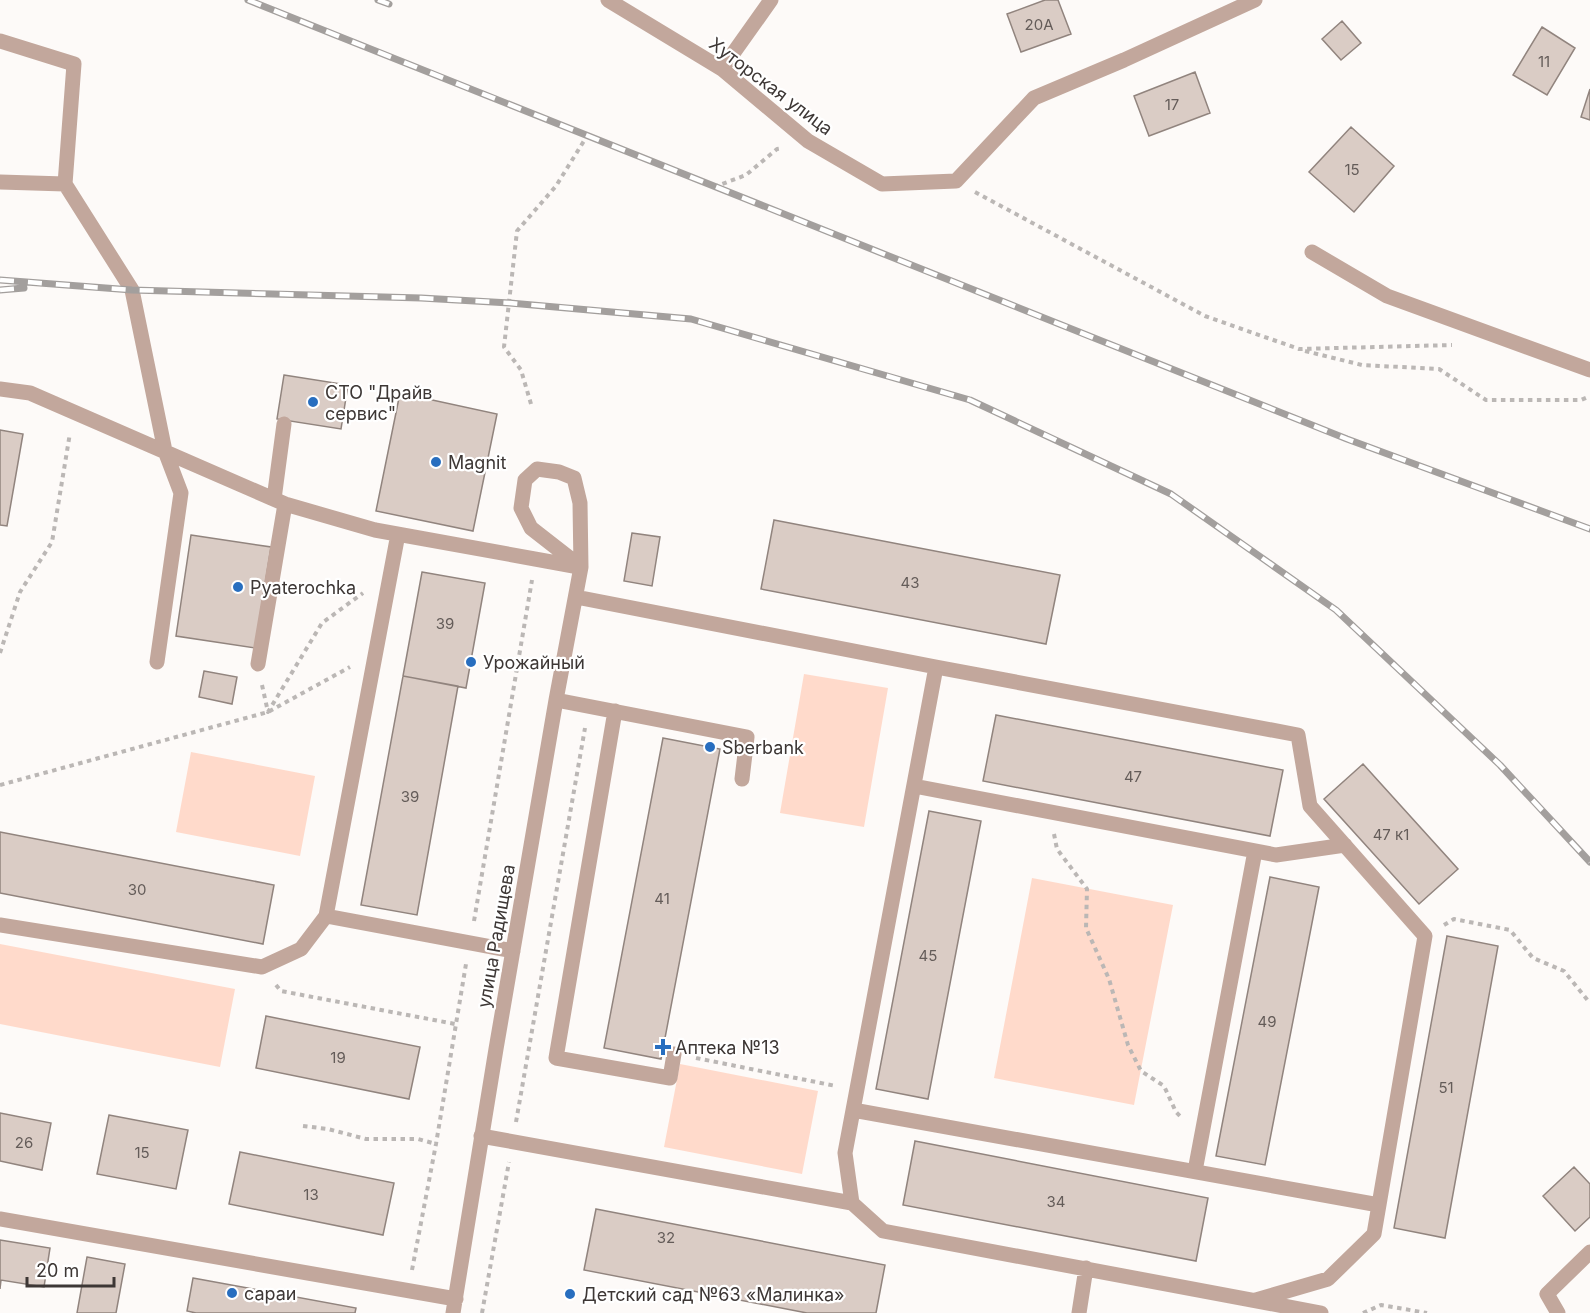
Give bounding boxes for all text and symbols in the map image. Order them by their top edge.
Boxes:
house number: 20А [1025,15,1053,34]
street label: Хуторская улица [705,33,837,139]
house number: 11 [1538,52,1550,71]
house number: 17 [1165,95,1179,114]
house number: 15 [1344,160,1360,179]
place label: СТО "Драйв сервис" [325,382,433,424]
marker: СТО "Драйв сервис" [306,395,320,409]
place label: Magnit [448,452,506,473]
marker: Magnit [429,455,443,469]
house number: 43 [901,573,919,592]
place label: Pyaterochka [250,577,356,598]
marker: Pyaterochka [231,580,245,594]
house number: 39 [436,614,454,633]
place label: Урожайный [483,652,585,673]
marker: Урожайный [464,655,478,669]
place label: Sberbank [722,737,804,758]
marker: Sberbank [703,740,717,754]
house number: 47 [1124,767,1142,786]
house number: 39 [401,787,419,806]
house number: 47 к1 [1373,825,1409,844]
street label: улица Радищева [473,863,519,1009]
house number: 30 [128,880,146,899]
house number: 41 [654,889,670,908]
house number: 45 [919,946,937,965]
house number: 49 [1258,1012,1277,1031]
place label: Аптека №13 [675,1037,780,1058]
marker: Аптека №13 [656,1040,670,1054]
house number: 19 [330,1048,346,1067]
house number: 51 [1438,1078,1454,1097]
house number: 26 [15,1133,33,1152]
house number: 15 [134,1143,150,1162]
house number: 13 [303,1185,319,1204]
house number: 34 [1047,1192,1065,1211]
house number: 32 [657,1228,675,1247]
scale bar [27,1250,114,1288]
text: 20 m [36,1260,79,1281]
place label: сараи [244,1283,297,1304]
place label: Детский сад №63 «Малинка» [582,1284,845,1305]
marker: сараи [225,1286,239,1300]
marker: Детский сад №63 «Малинка» [563,1287,577,1301]

